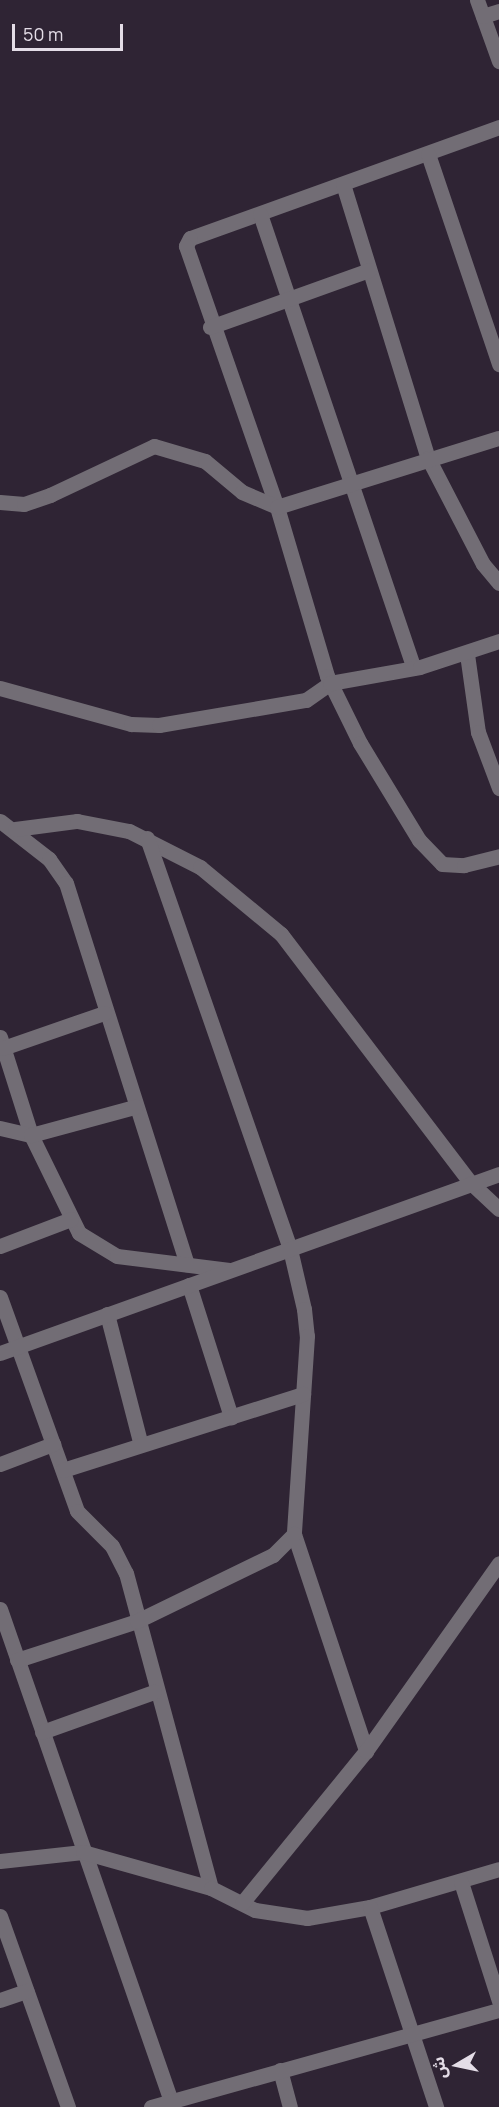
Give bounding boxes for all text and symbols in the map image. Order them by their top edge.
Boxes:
scale bar [15,12,126,50]
text: 50 m [23,22,63,46]
north arrow [427,2035,487,2095]
text: ش [427,2055,452,2080]

